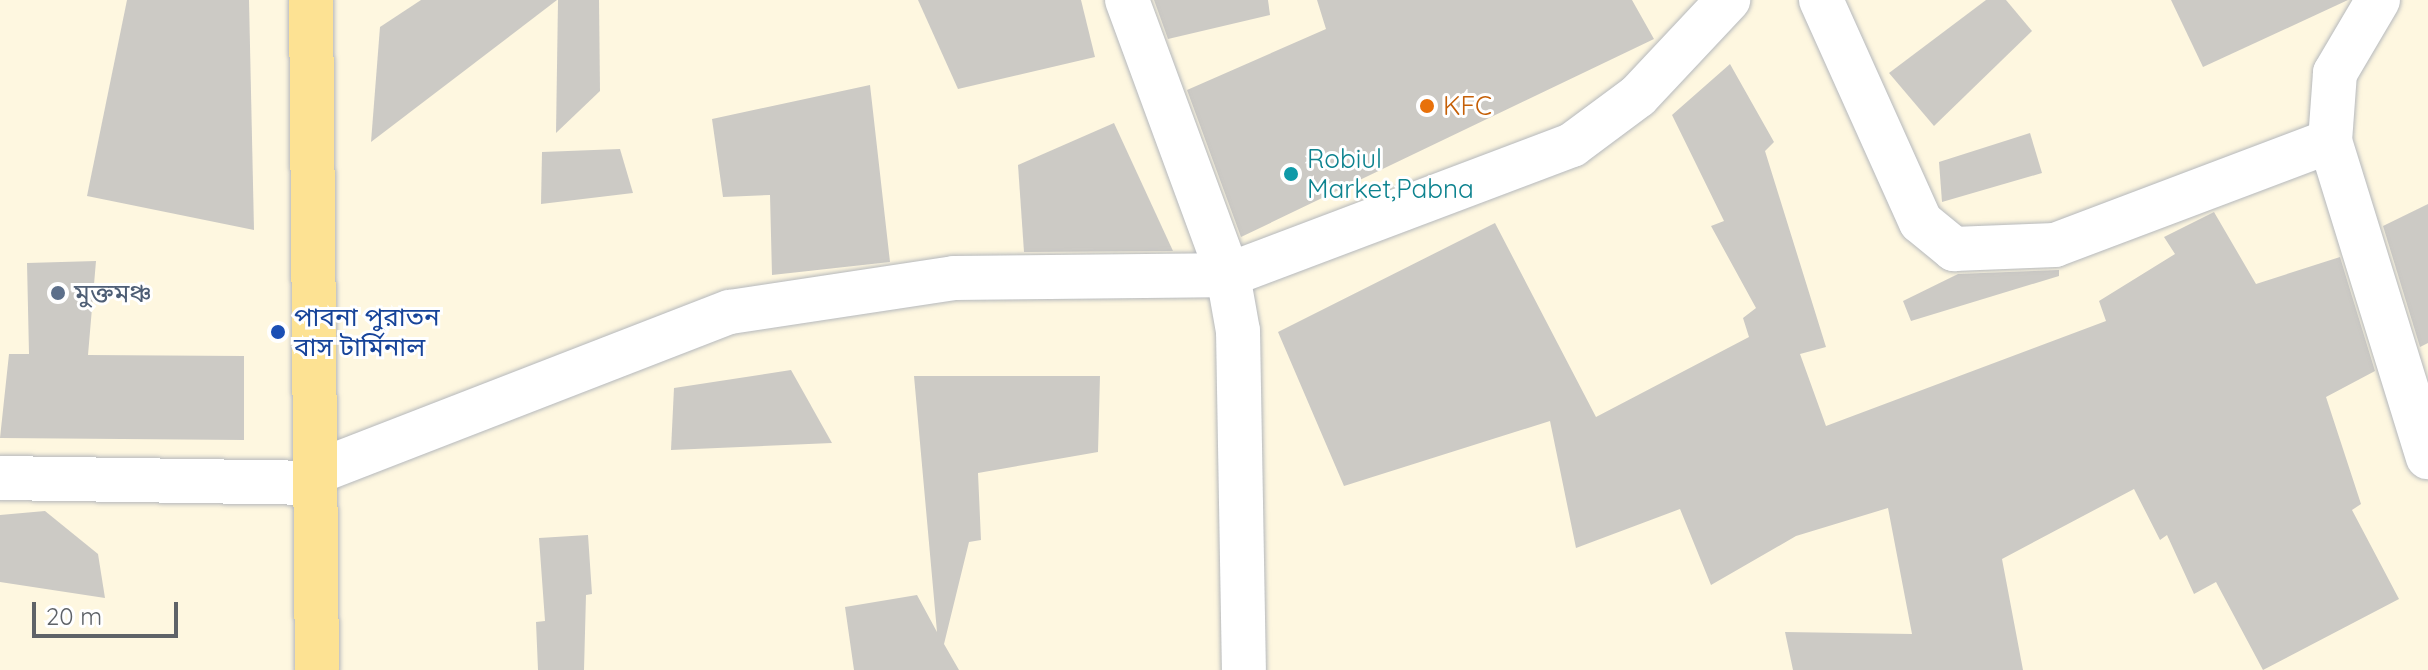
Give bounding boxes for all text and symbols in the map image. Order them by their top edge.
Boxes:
place label: KFC [1443,90,1492,122]
marker: KFC [1418,97,1436,115]
place label: Robiul Market,Pabna [1307,143,1474,204]
marker: Robiul Market,Pabna [1282,165,1300,183]
place label: মুক্তমঞ্চ [74,277,152,309]
marker: মুক্তমঞ্চ [49,284,67,302]
place label: পাবনা পুরাতন বাস টার্মিনাল [294,301,440,362]
marker: পাবনা পুরাতন বাস টার্মিনাল [269,323,287,341]
scale bar [36,586,182,636]
text: 20 m [46,601,102,631]

